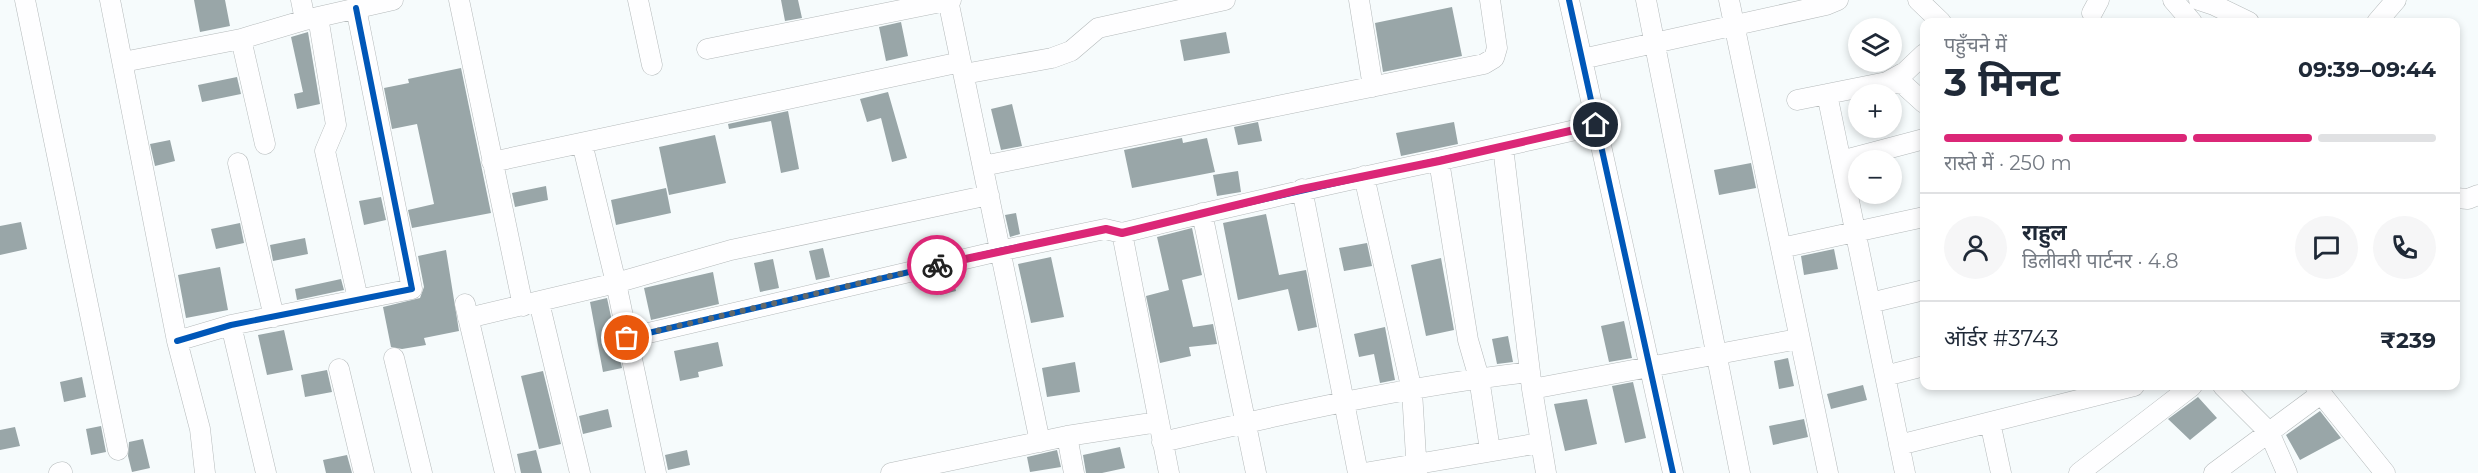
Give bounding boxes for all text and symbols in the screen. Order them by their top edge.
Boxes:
map controls [1848,18,1902,204]
button: layers [1848,18,1902,72]
text: पहुँचने में [1944,33,2007,57]
text: 09:39–09:44 [2298,56,2436,83]
text: 3 मिनट [1944,58,2060,106]
button: + [1848,84,1902,138]
pin [1570,99,1621,150]
icon: home [1579,108,1612,141]
button: − [1848,150,1902,204]
text: रास्ते में · 250 m [1944,151,2072,175]
button: person [1944,216,2007,279]
button: chat [2295,216,2358,279]
button: phone [2373,216,2436,279]
text: राहुल [2022,219,2067,246]
courier [907,235,967,295]
icon: bike [921,249,954,282]
text: डिलीवरी पार्टनर · 4.8 [2022,249,2179,273]
pin [601,312,652,363]
icon: bag [610,321,643,354]
text: ऑर्डर #3743 [1944,325,2059,352]
text: ₹239 [2380,327,2436,354]

